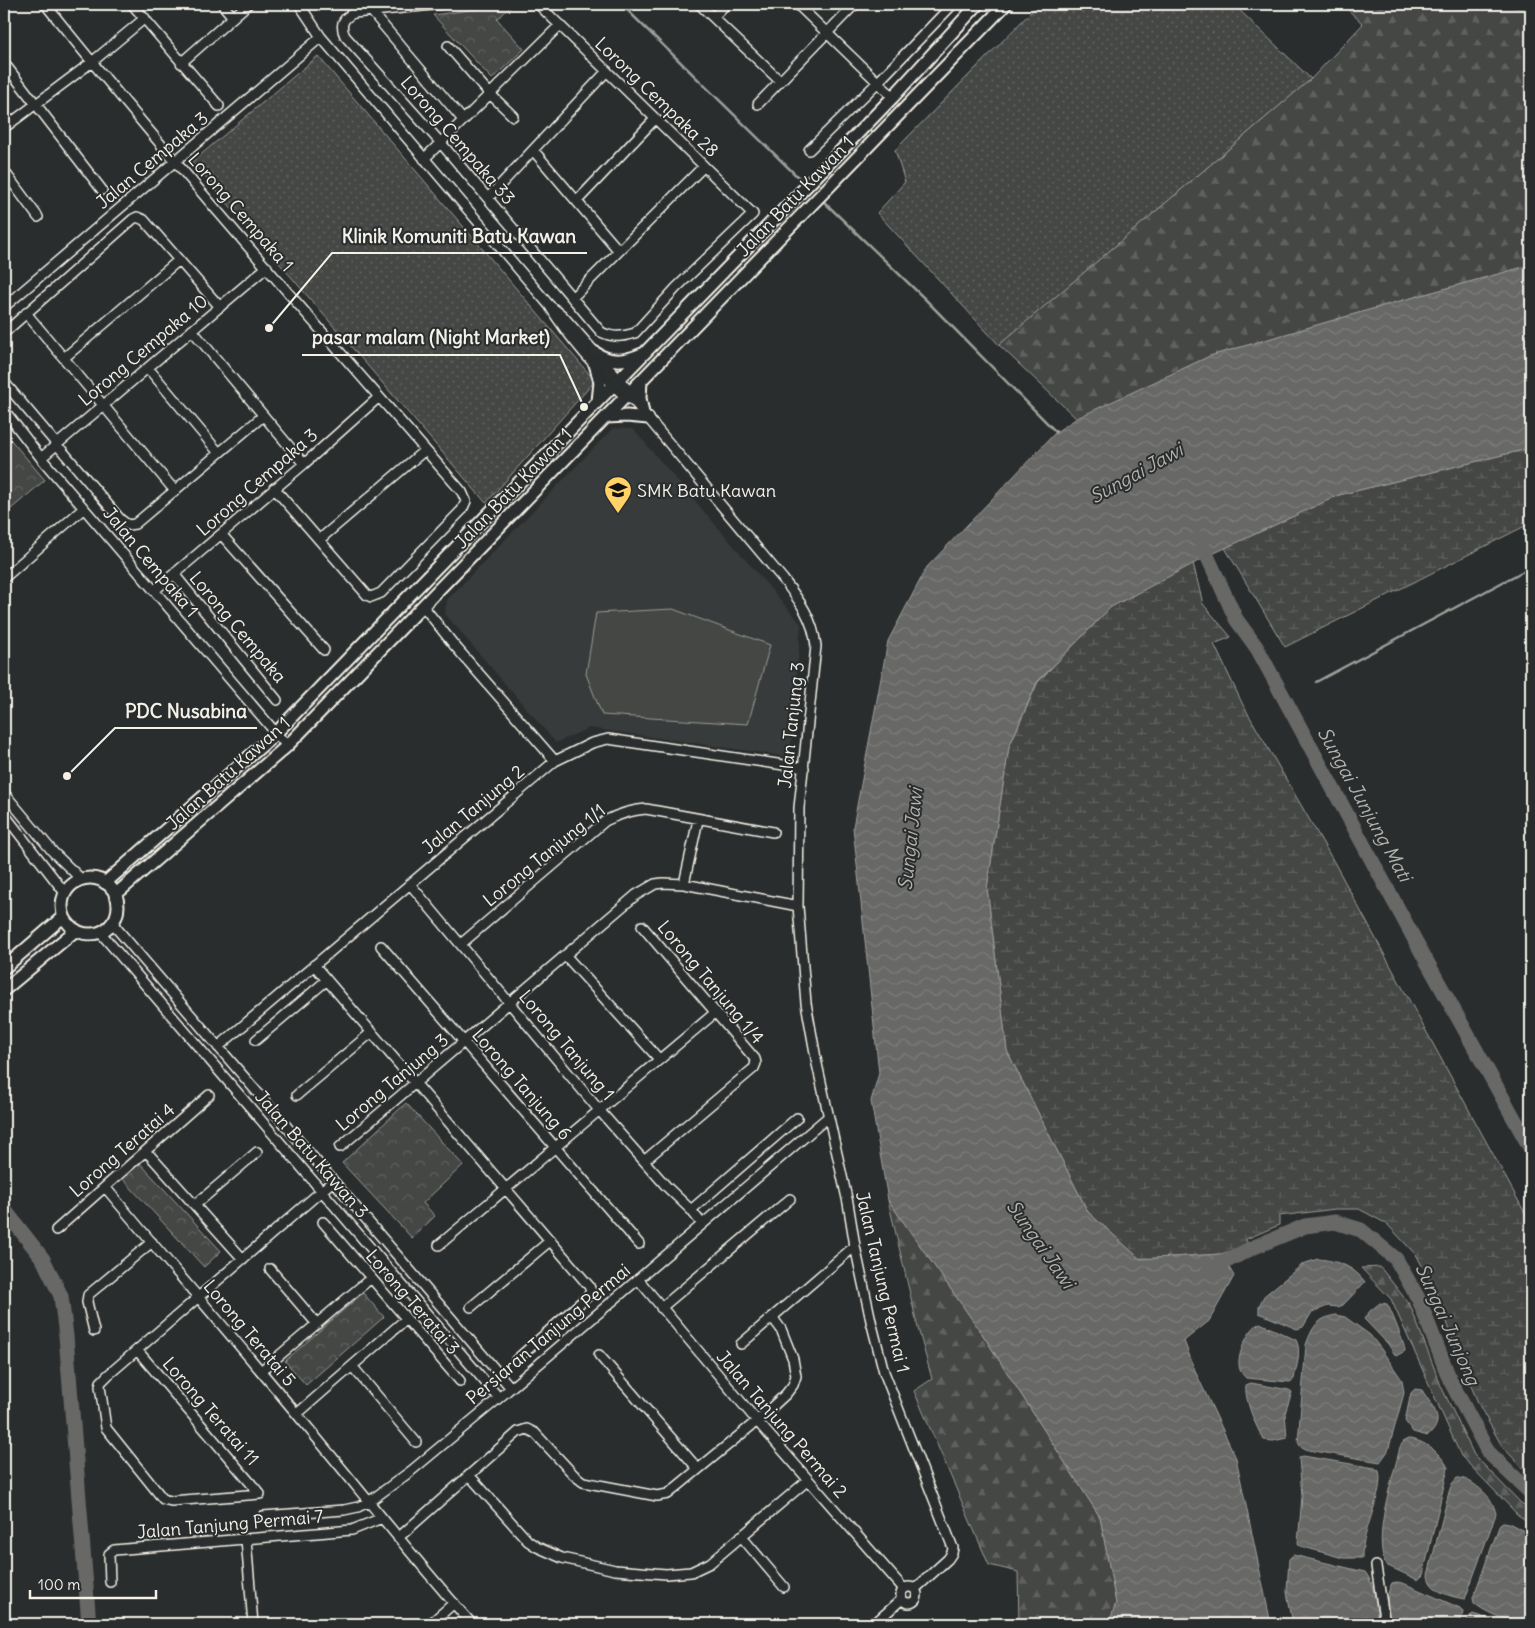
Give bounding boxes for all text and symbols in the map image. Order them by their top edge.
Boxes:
street label: Lorong Cempaka 28 [590,32,724,162]
street label: Lorong Cempaka 33 [396,71,520,209]
street label: Jalan Cempaka 3 [91,106,213,214]
street label: Jalan Batu Kawan 1 [732,131,858,261]
street label: Lorong Cempaka 1 [183,148,299,276]
callout: Klinik Komuniti Batu Kawan [332,219,587,253]
text: Klinik Komuniti Batu Kawan [342,224,576,248]
street label: Lorong Cempaka 10 [74,289,212,411]
callout: pasar malam (Night Market) [302,321,560,355]
text: pasar malam (Night Market) [312,325,550,349]
street label: Lorong Cempaka 3 [192,423,322,541]
street label: Jalan Batu Kawan 1 [450,423,576,553]
water label: Sungai Jawi [1085,436,1189,508]
school or university icon: SMK Batu Kawan [603,475,633,514]
place label: SMK Batu Kawan [637,479,776,502]
street label: Jalan Cempaka 1 [98,502,204,622]
street label: Lorong Cempaka [185,567,291,687]
street label: Jalan Tanjung 3 [773,661,809,789]
callout: PDC Nusabina [115,694,257,728]
text: PDC Nusabina [125,699,247,723]
street label: Jalan Batu Kawan 1 [161,711,295,835]
water label: Sungai Junjung Mati [1313,723,1419,888]
street label: Jalan Tanjung 2 [417,759,529,858]
water label: Sungai Jawi [893,784,928,891]
street label: Lorong Tanjung 1/1 [478,799,610,911]
street label: Lorong Tanjung 1/4 [653,916,769,1048]
street label: Lorong Tanjung 1 [514,985,620,1105]
street label: Lorong Tanjung 6 [467,1023,577,1145]
street label: Lorong Tanjung 3 [331,1028,453,1136]
street label: Jalan Batu Kawan 3 [250,1085,374,1223]
street label: Lorong Teratai 4 [65,1098,179,1202]
street label: Jalan Tanjung Permai 1 [851,1189,915,1375]
water label: Sungai Jawi [1002,1195,1082,1295]
street label: Lorong Teratai 3 [361,1245,465,1359]
street label: Persiaran Tanjung Permai [461,1259,635,1409]
water label: Sungai Junjong [1410,1259,1486,1390]
street label: Lorong Teratai 5 [199,1275,301,1391]
street label: Jalan Tanjung Permai 2 [712,1345,852,1503]
street label: Lorong Teratai 11 [158,1352,264,1470]
street label: Jalan Tanjung Permai 7 [136,1504,324,1544]
scale bar [30,1568,156,1600]
text: 100 m [38,1575,80,1594]

